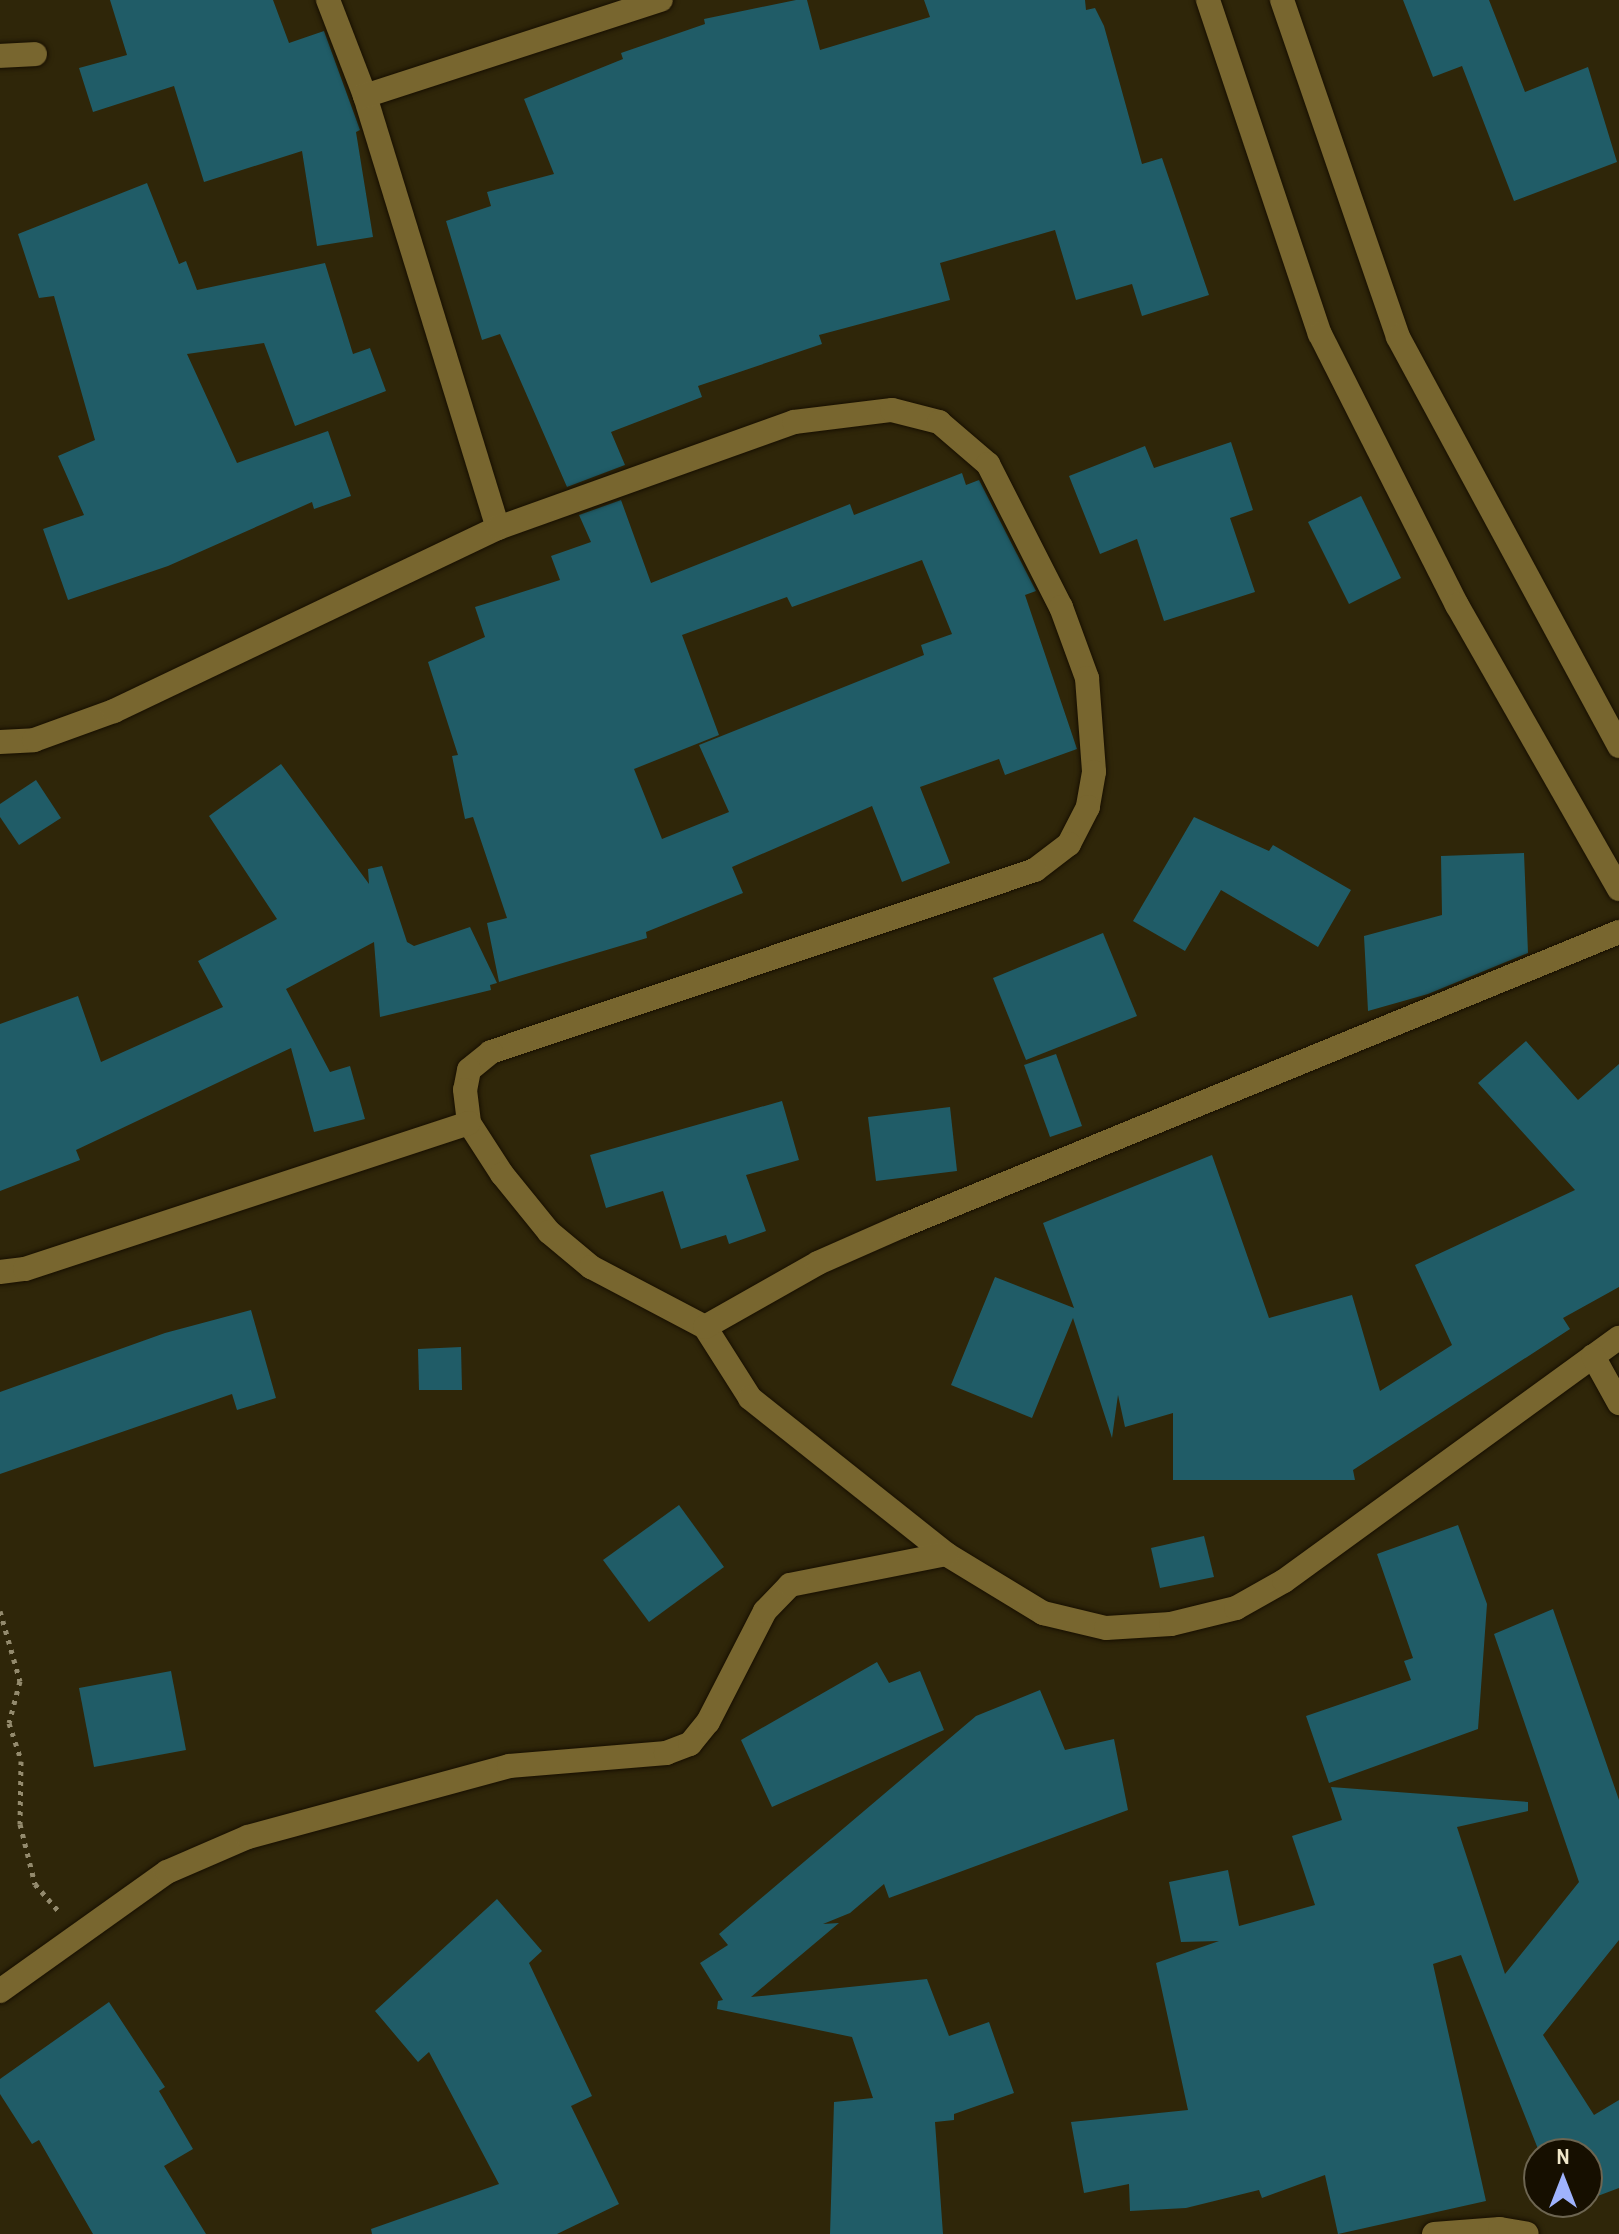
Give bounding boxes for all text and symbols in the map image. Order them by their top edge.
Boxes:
north arrow [1523,2138,1603,2218]
text: N [1556,2141,1570,2171]

